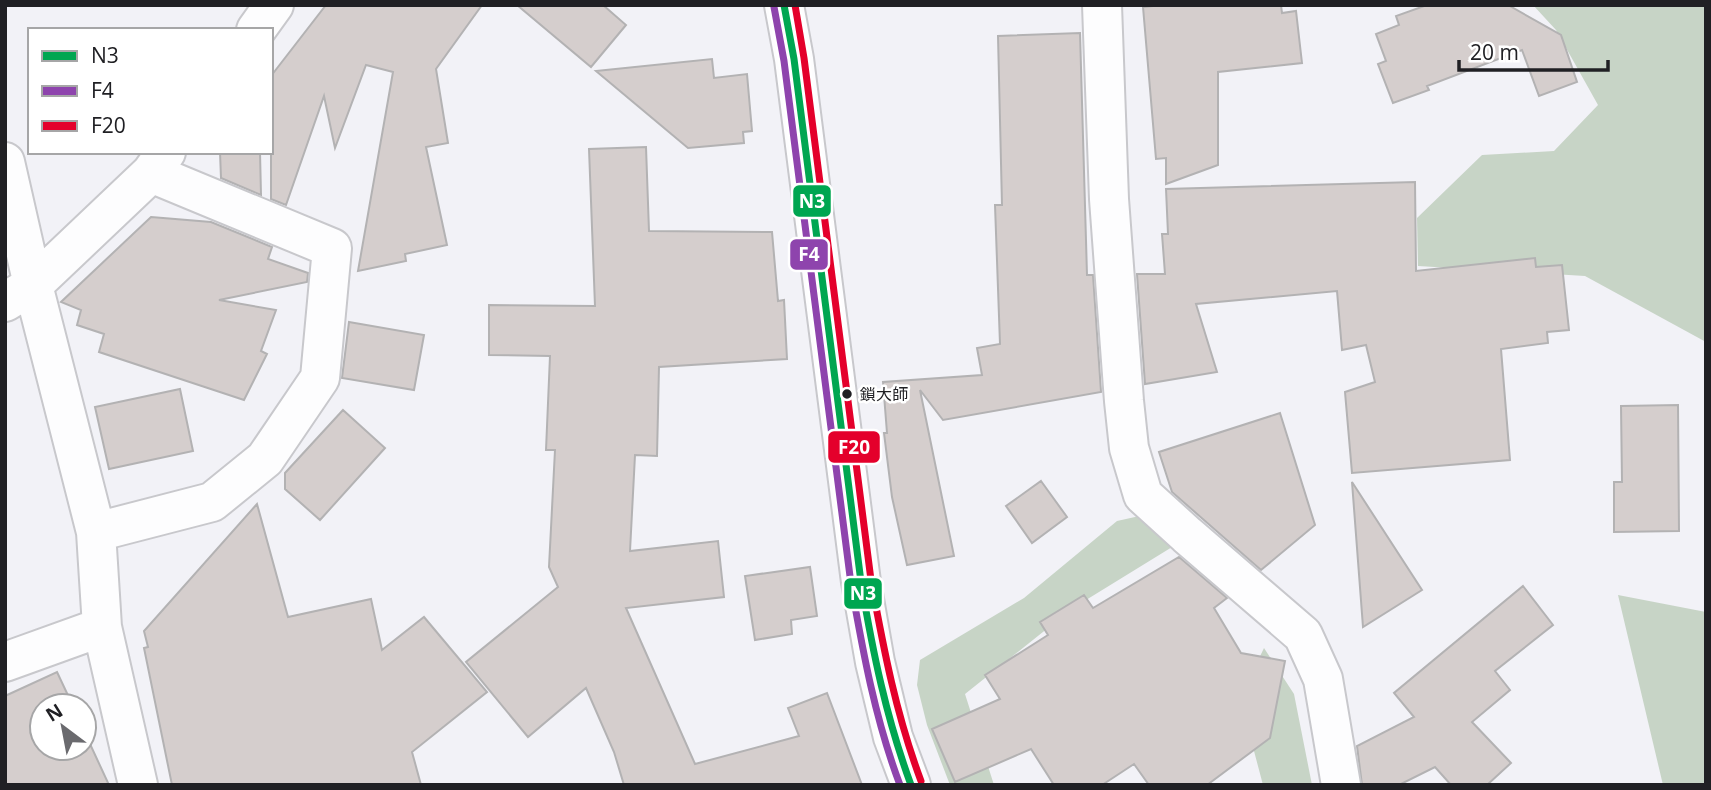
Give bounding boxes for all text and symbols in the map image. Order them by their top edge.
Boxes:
legend [28,28,273,154]
scale bar [1459,28,1608,72]
text: 20 m [1470,38,1519,66]
text: N3 [91,41,119,69]
text: F4 [91,76,114,104]
text: F20 [91,111,126,139]
line badge: N3 [792,184,832,218]
text: N3 [799,188,825,214]
line badge: F4 [789,238,829,271]
text: F4 [798,241,820,267]
place label: 鎖大師 [860,383,908,405]
marker: 鎖大師 [840,387,854,401]
line badge: F20 [827,430,881,464]
text: F20 [838,434,870,460]
line badge: N3 [843,577,883,610]
text: N3 [850,580,876,606]
north arrow [28,692,98,762]
text: N [41,697,67,728]

